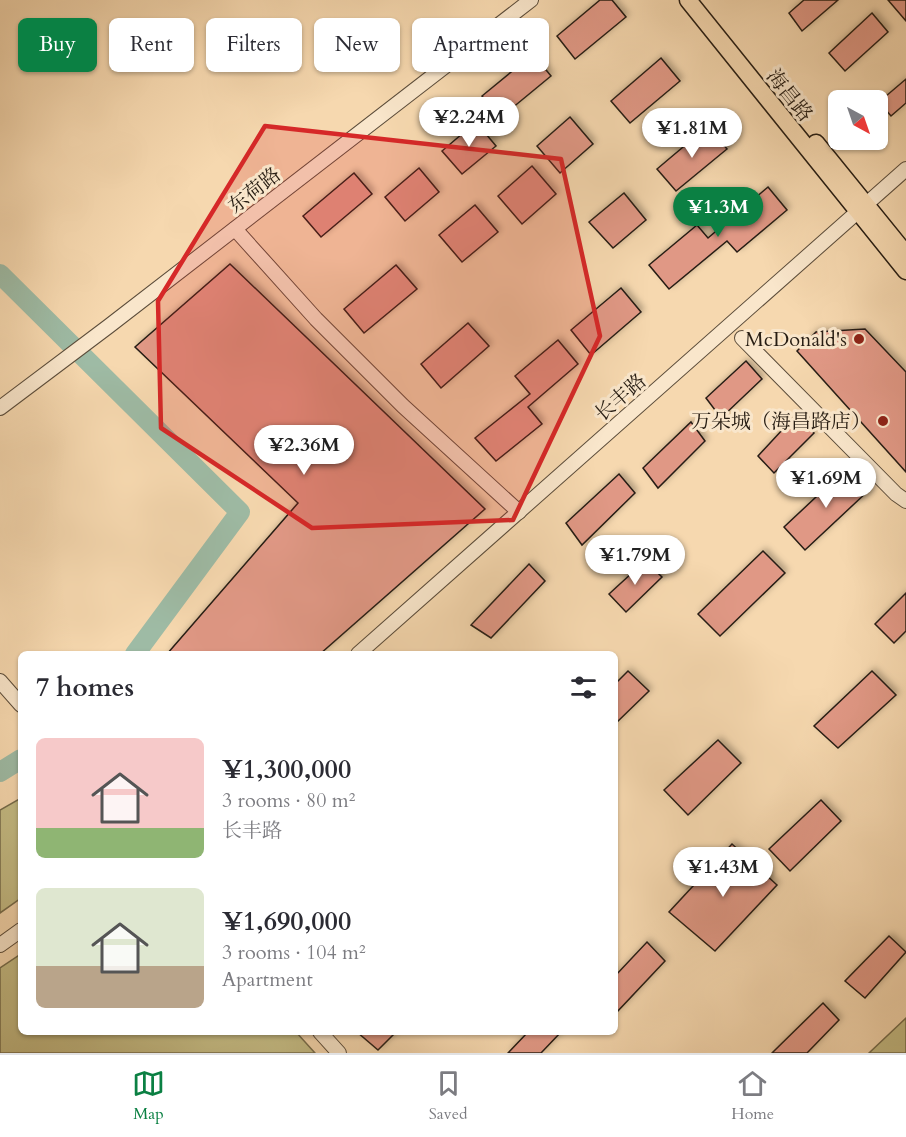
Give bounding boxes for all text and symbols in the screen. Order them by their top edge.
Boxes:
chip: Buy [18,18,97,72]
chip: Rent [109,18,194,72]
chip: Filters [206,18,302,72]
chip: New [314,18,400,72]
chip: Apartment [412,18,549,72]
street label: 海昌路 [760,64,819,127]
north arrow [828,90,888,150]
map controls [828,90,888,150]
pin: ¥2.24M [420,97,518,148]
text: ¥2.24M [433,103,505,130]
pin: ¥1.81M [643,108,741,159]
text: ¥1.81M [656,114,728,141]
street label: 东荷路 [222,161,286,220]
pin: ¥1.3M [676,187,760,238]
text: ¥1.3M [687,193,749,220]
place label: McDonald's [745,326,847,353]
marker: McDonald's [852,332,866,346]
street label: 长丰路 [589,368,652,427]
place label: 万朵城（海昌路店） [691,408,871,435]
marker: 万朵城（海昌路店） [876,414,890,428]
pin: ¥2.36M [255,425,353,476]
text: ¥2.36M [268,431,340,458]
pin: ¥1.69M [777,458,875,509]
text: ¥1.69M [790,464,862,491]
pin: ¥1.79M [586,535,684,586]
text: ¥1.79M [599,541,671,568]
text: 7 homes [36,670,134,705]
icon: filters [567,671,600,704]
text: ¥1,300,000 [222,752,351,787]
icon: home [84,762,156,834]
text: 3 rooms · 80 m² [222,787,355,814]
text: 长丰路 [222,817,282,844]
pin: ¥1.43M [674,847,772,898]
text: ¥1.43M [687,853,759,880]
text: ¥1,690,000 [222,904,351,939]
icon: home [84,912,156,984]
text: 3 rooms · 104 m² [222,939,366,966]
text: Apartment [222,966,313,993]
tab: Map [132,1067,165,1125]
tab: Saved [429,1067,467,1125]
tab: Home [731,1067,774,1125]

